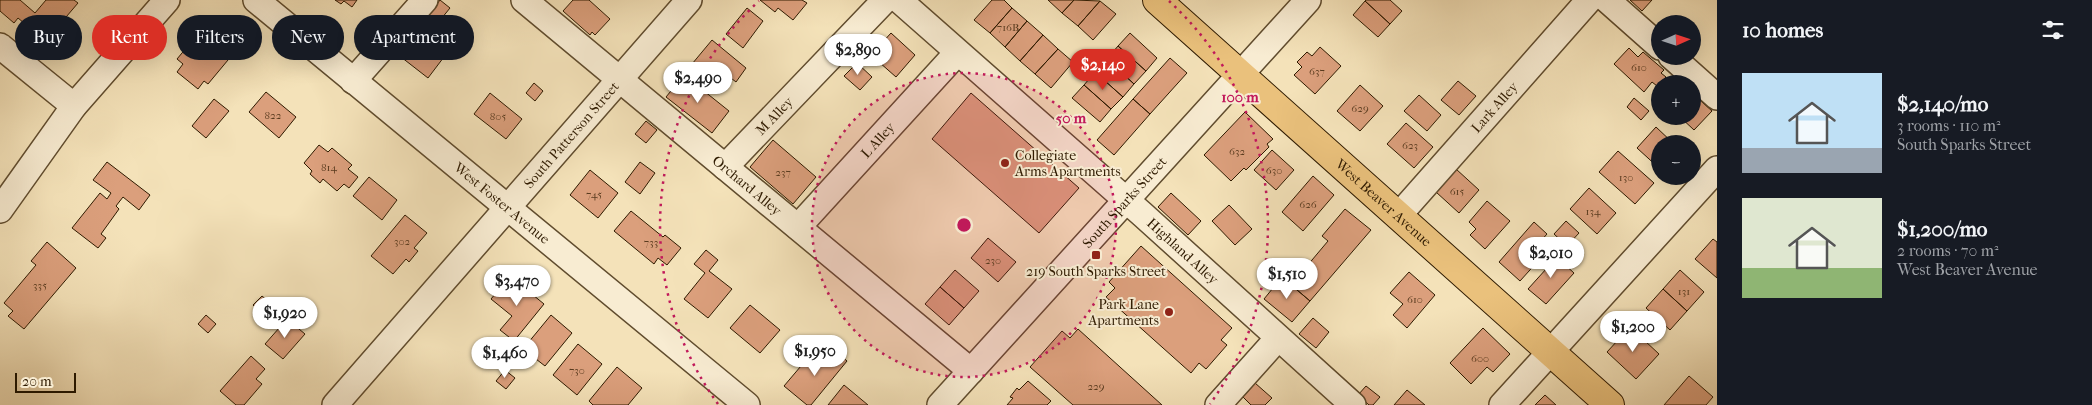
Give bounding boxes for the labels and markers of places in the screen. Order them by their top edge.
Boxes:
pin: $2,890 [817,34,899,76]
pin: $2,140 [1062,48,1144,91]
pin: $2,490 [657,62,739,104]
place label: Collegiate Arms Apartments [1014,147,1121,180]
marker: Collegiate Arms Apartments [999,157,1011,169]
centre of rings [955,216,973,234]
pin: $2,010 [1510,236,1592,279]
marker: 219 South Sparks Street [1090,249,1102,261]
pin: $1,510 [1246,258,1328,300]
place label: 219 South Sparks Street [1026,263,1166,280]
pin: $3,470 [476,264,558,307]
pin: $1,920 [244,296,326,339]
place label: Park Lane Apartments [1087,296,1159,329]
marker: Park Lane Apartments [1163,306,1175,318]
pin: $1,200 [1592,310,1674,353]
pin: $1,950 [774,334,856,377]
pin: $1,460 [464,336,546,379]

